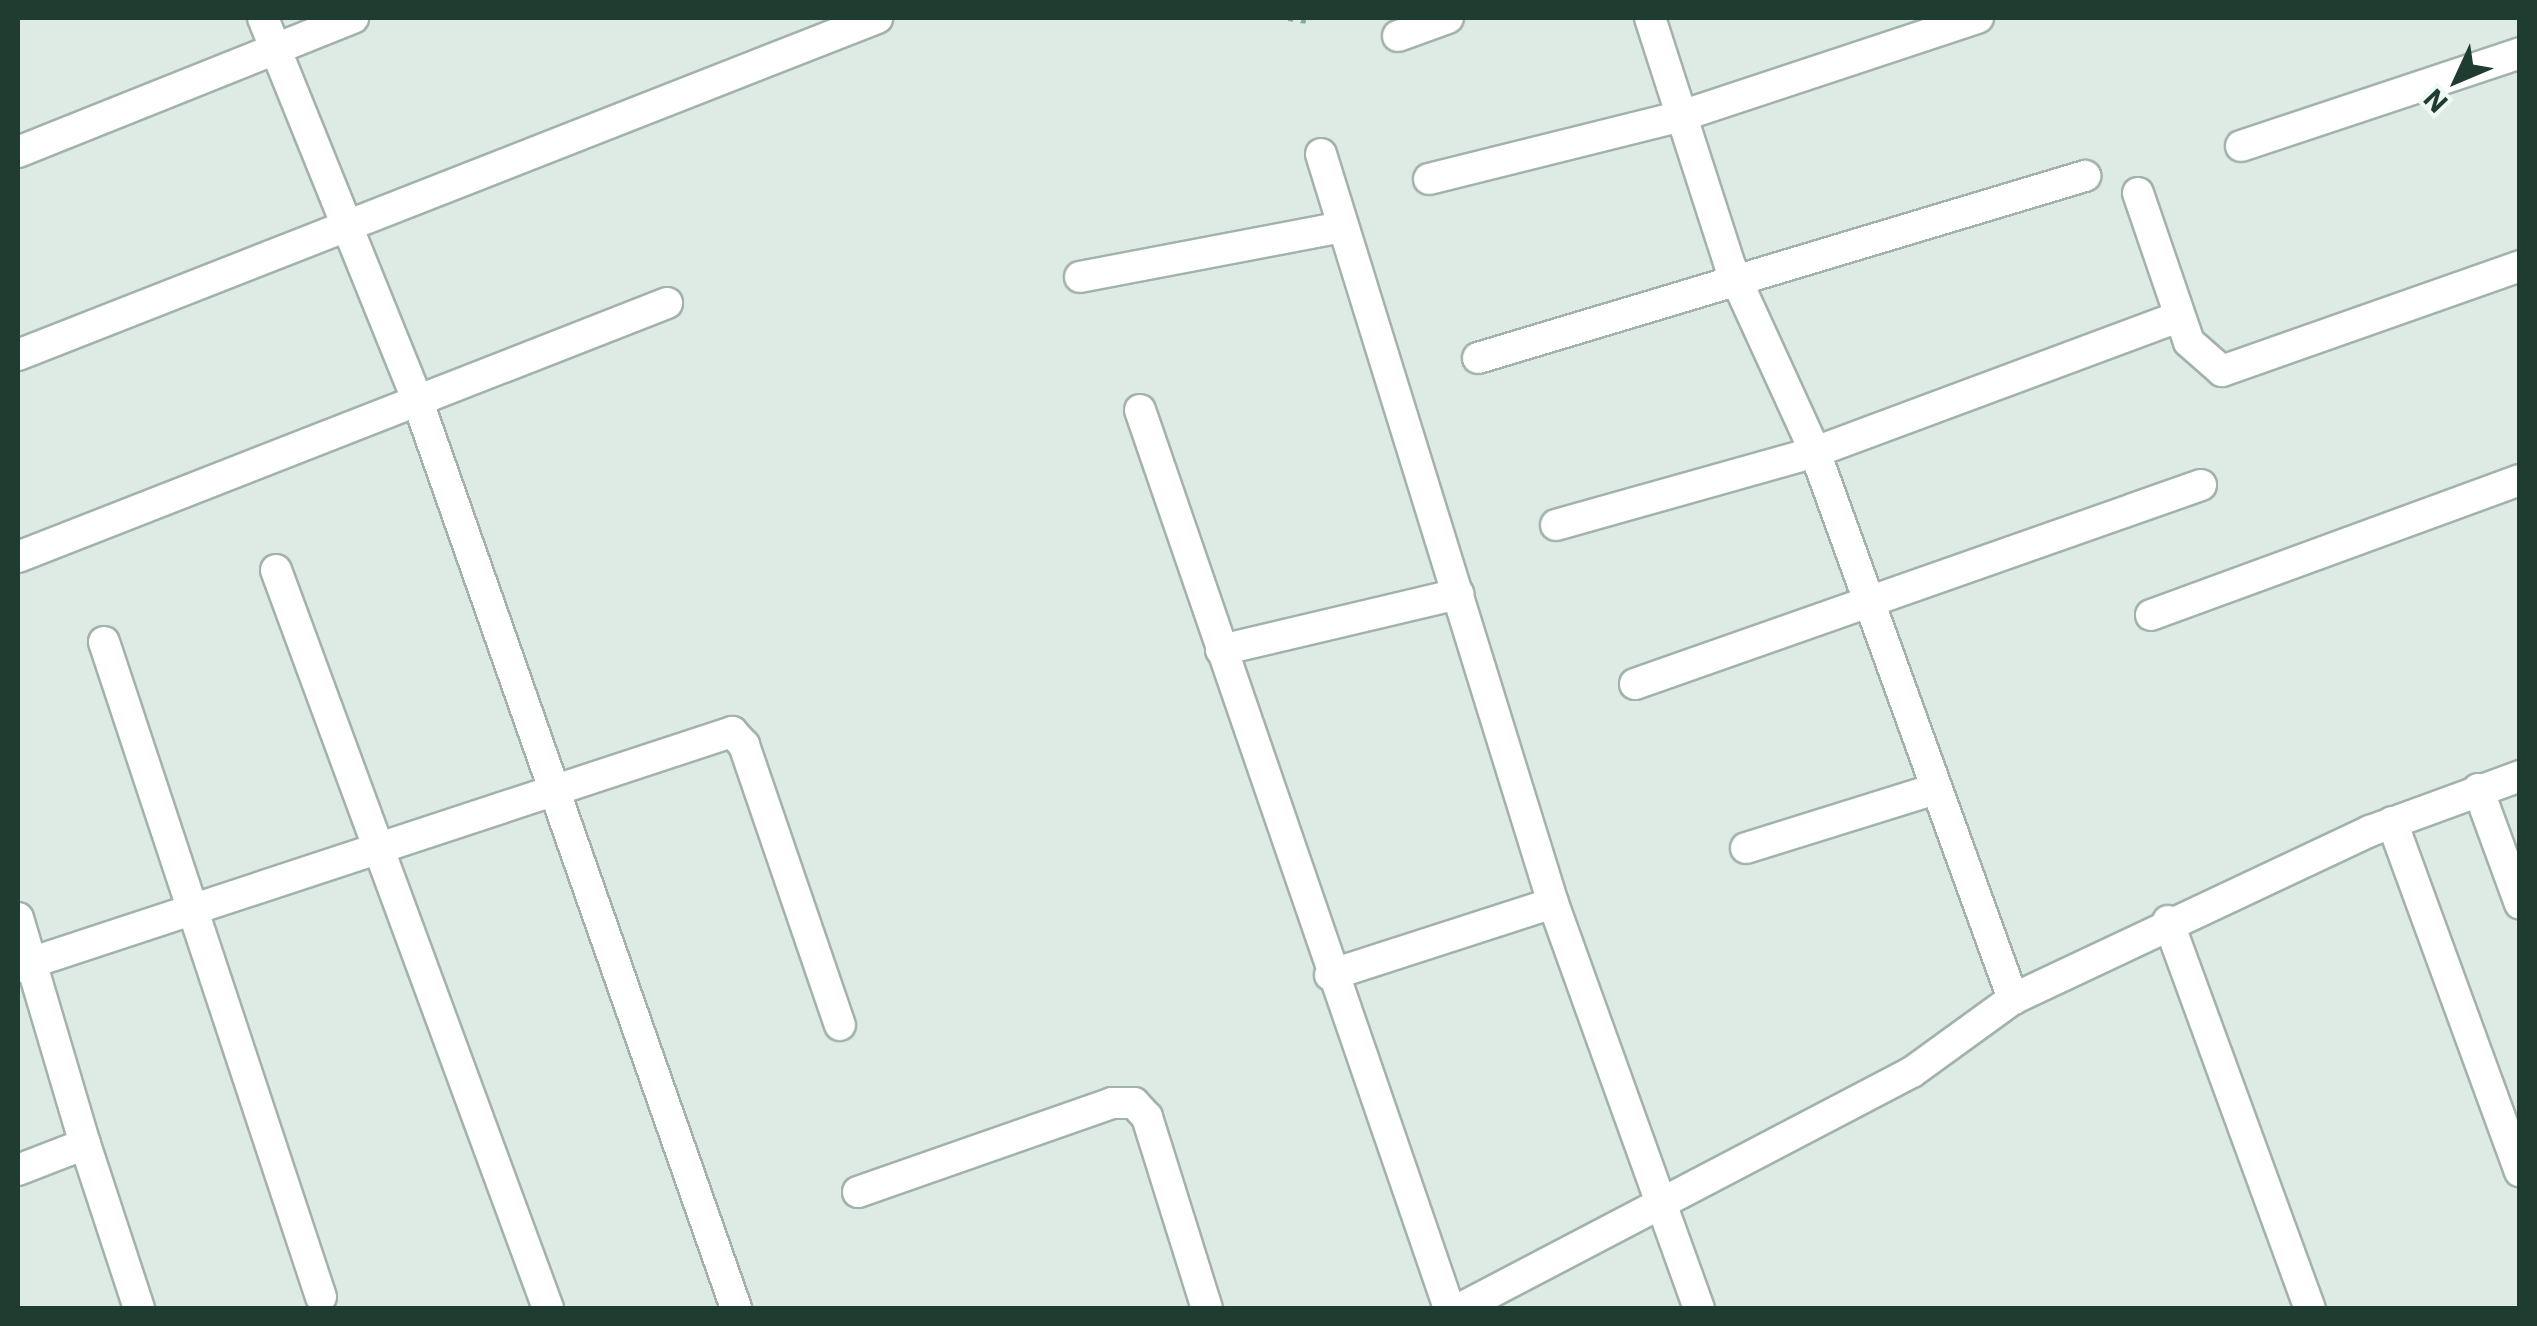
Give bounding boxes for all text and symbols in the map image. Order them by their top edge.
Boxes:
north arrow [2407,30,2507,130]
text: N [2415,81,2455,121]

